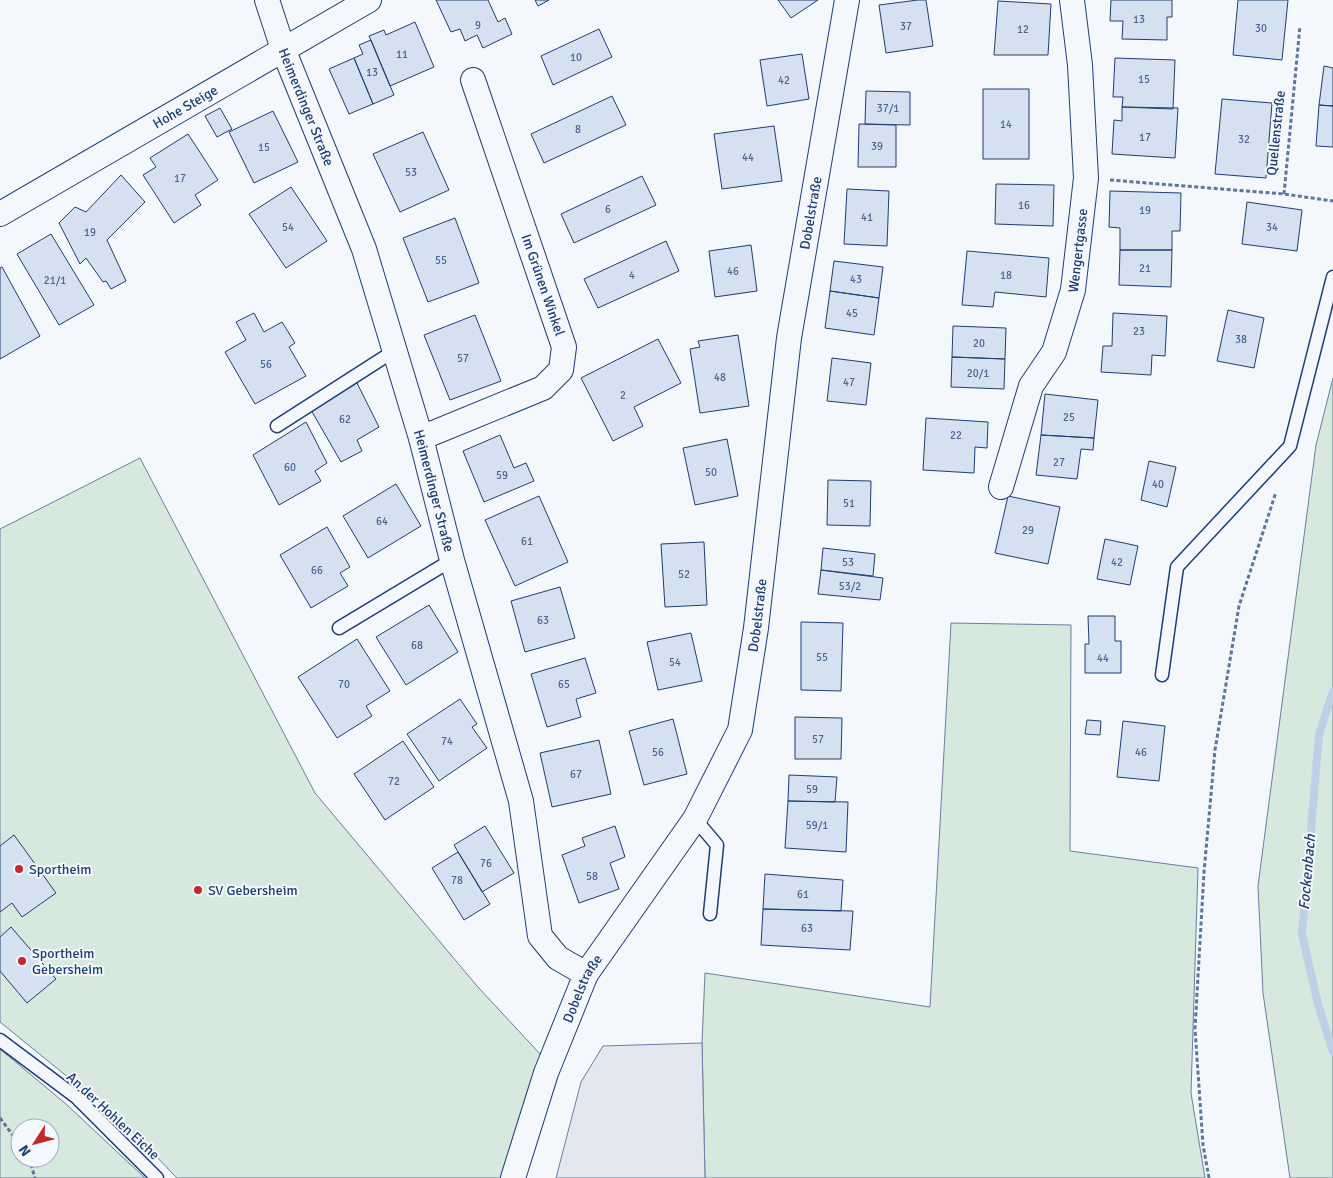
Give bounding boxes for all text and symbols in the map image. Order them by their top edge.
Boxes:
house number: 13 [1133,13,1145,26]
house number: 9 [475,19,481,32]
house number: 37 [900,20,912,33]
house number: 30 [1255,22,1267,35]
house number: 12 [1017,23,1029,36]
street label: Heimerdinger Straße [275,45,338,168]
house number: 11 [396,48,408,61]
house number: 10 [570,51,582,64]
house number: 13 [366,66,378,79]
house number: 15 [1138,73,1150,86]
house number: 42 [778,74,790,87]
street label: Hohe Steige [150,81,221,132]
street label: Quellenstraße [1263,90,1289,176]
house number: 37/1 [877,102,899,115]
house number: 14 [1000,118,1012,131]
house number: 8 [575,123,581,136]
house number: 17 [1139,131,1151,144]
house number: 32 [1238,133,1250,146]
house number: 39 [871,140,883,153]
house number: 15 [258,141,270,154]
house number: 44 [742,151,754,164]
house number: 53 [405,166,417,179]
house number: 17 [174,172,186,185]
street label: Dobelstraße [796,175,825,251]
house number: 16 [1018,199,1030,212]
house number: 6 [605,203,611,216]
house number: 19 [1139,204,1151,217]
street label: Wengertgasse [1064,208,1091,293]
house number: 41 [861,211,873,224]
house number: 54 [282,221,294,234]
house number: 34 [1266,221,1278,234]
house number: 19 [84,226,96,239]
street label: Im Grünen Winkel [518,232,568,338]
house number: 55 [435,254,447,267]
house number: 21 [1139,262,1151,275]
house number: 46 [727,265,739,278]
house number: 4 [629,269,635,282]
house number: 18 [1000,269,1012,282]
house number: 43 [850,273,862,286]
house number: 21/1 [44,274,66,287]
house number: 45 [846,307,858,320]
house number: 23 [1133,325,1145,338]
house number: 38 [1235,333,1247,346]
house number: 20 [973,337,985,350]
house number: 57 [457,352,469,365]
house number: 56 [260,358,272,371]
house number: 20/1 [967,367,989,380]
house number: 48 [714,371,726,384]
house number: 47 [843,376,855,389]
house number: 2 [620,389,626,402]
house number: 25 [1063,411,1075,424]
house number: 62 [339,413,351,426]
street label: Heimerdinger Straße [410,427,458,554]
house number: 22 [950,429,962,442]
house number: 27 [1053,456,1065,469]
house number: 60 [284,461,296,474]
house number: 50 [705,466,717,479]
house number: 59 [496,469,508,482]
house number: 40 [1152,478,1164,491]
house number: 51 [843,497,855,510]
house number: 64 [376,515,388,528]
house number: 29 [1022,524,1034,537]
house number: 61 [521,535,533,548]
house number: 53 [842,556,854,569]
house number: 42 [1111,556,1123,569]
house number: 66 [311,564,323,577]
house number: 52 [678,568,690,581]
street label: Dobelstraße [744,578,770,653]
house number: 53/2 [839,580,861,593]
house number: 63 [537,614,549,627]
house number: 68 [411,639,423,652]
house number: 55 [816,651,828,664]
house number: 44 [1097,652,1109,665]
house number: 54 [669,656,681,669]
house number: 70 [338,678,350,691]
house number: 65 [558,678,570,691]
house number: 57 [812,733,824,746]
house number: 74 [441,735,453,748]
house number: 56 [652,746,664,759]
house number: 46 [1135,746,1147,759]
house number: 67 [570,768,582,781]
house number: 72 [388,775,400,788]
house number: 59 [806,783,818,796]
house number: 59/1 [806,819,828,832]
water label: Fockenbach [1295,833,1319,911]
house number: 76 [480,857,492,870]
place label: Sportheim [29,861,91,878]
marker: Sportheim [13,863,25,875]
house number: 58 [586,870,598,883]
house number: 78 [451,874,463,887]
place label: SV Gebersheim [208,882,298,899]
marker: SV Gebersheim [192,884,204,896]
house number: 61 [797,888,809,901]
house number: 63 [801,922,813,935]
place label: Sportheim Gebersheim [32,945,103,978]
street label: Dobelstraße [559,951,606,1025]
marker: Sportheim Gebersheim [16,955,28,967]
street label: An der Hohlen Eiche [63,1069,163,1163]
north arrow [10,1118,60,1168]
text: N [15,1141,35,1159]

